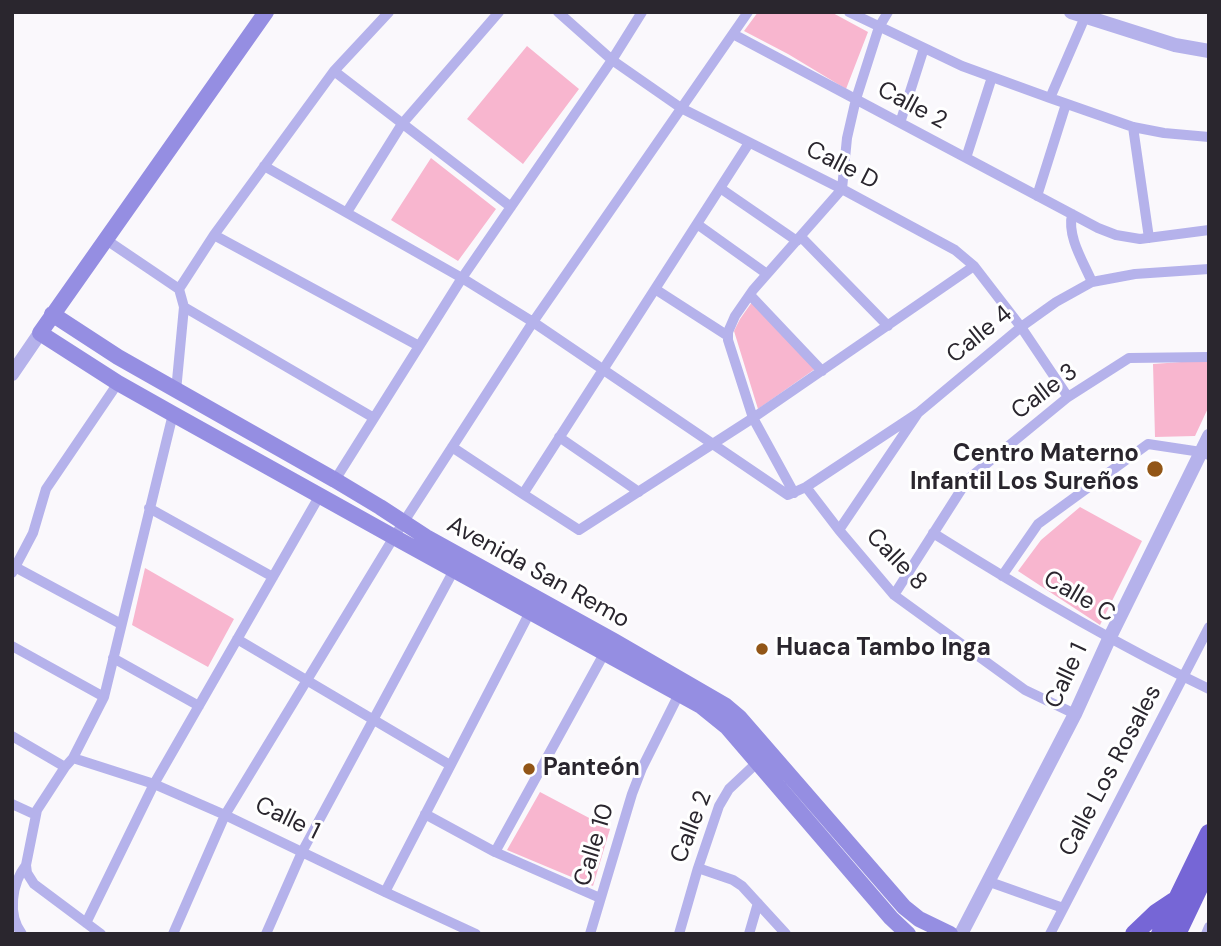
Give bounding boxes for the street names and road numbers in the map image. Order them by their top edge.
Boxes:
street label: Calle 2 [872,76,952,136]
street label: Calle D [801,136,883,196]
street label: Calle 4 [942,300,1018,370]
street label: Calle 3 [1006,358,1084,426]
street label: Avenida San Remo [442,511,634,635]
street label: Calle 8 [859,523,933,597]
street label: Calle C [1038,565,1120,629]
street label: Calle 1 [1039,639,1095,713]
street label: Calle Los Rosales [1054,680,1168,862]
street label: Calle 2 [665,787,719,867]
street label: Calle 1 [250,791,324,847]
street label: Calle 10 [569,800,621,890]

